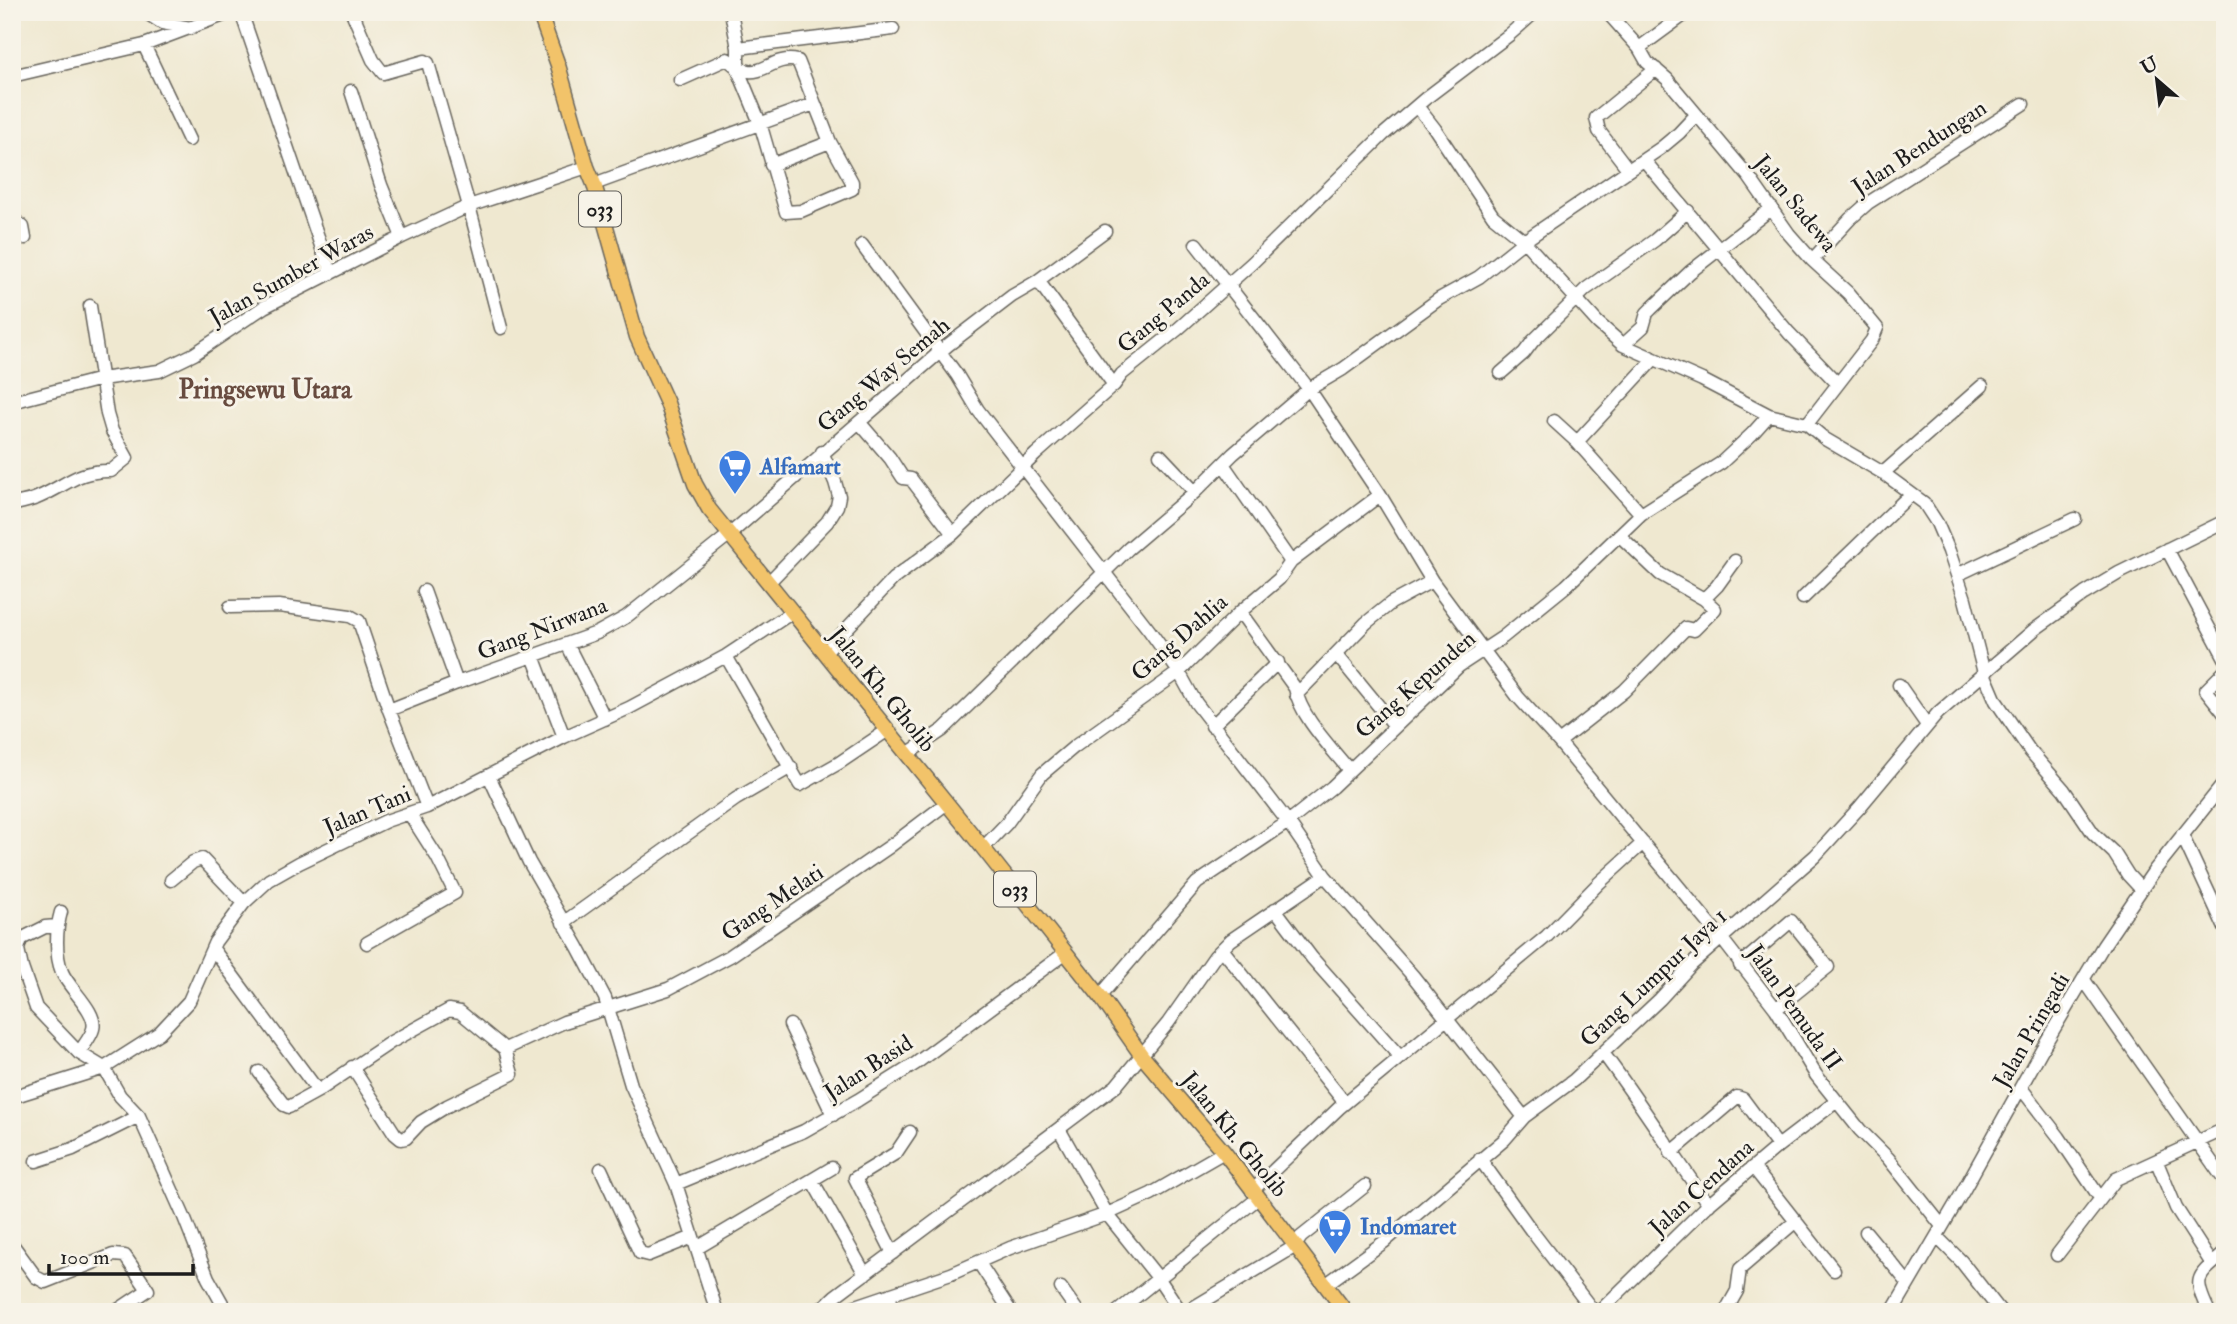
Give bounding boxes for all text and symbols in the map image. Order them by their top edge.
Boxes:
north arrow [2122,46,2192,116]
text: U [2137,52,2162,80]
street label: Jalan Bendungan [1846,93,1992,202]
street label: Jalan Sadewa [1747,148,1844,258]
road number: 033 [579,192,621,227]
street label: Jalan Sumber Waras [203,217,379,332]
street label: Gang Panda [1111,265,1216,359]
street label: Gang Way Semah [811,311,956,438]
district label: Pringsewu Utara [178,374,353,407]
supermarket icon: Alfamart [716,447,754,496]
place label: Alfamart [759,452,841,481]
street label: Gang Dahlia [1125,587,1234,687]
street label: Gang Nirwana [473,590,612,667]
street label: Jalan Kh. Gholib [822,620,942,758]
street label: Gang Kepunden [1349,624,1482,745]
street label: Jalan Tani [318,779,415,842]
street label: Gang Melati [716,858,829,947]
road number: 033 [994,872,1036,906]
street label: Gang Lumpur Jaya 1 [1574,902,1734,1054]
street label: Jalan Pemuda II [1740,938,1848,1076]
street label: Jalan Pringadi [1986,967,2076,1094]
street label: Jalan Basid [818,1028,918,1107]
street label: Jalan Kh. Gholib [1174,1065,1294,1203]
street label: Jalan Cendana [1642,1133,1760,1243]
supermarket icon: Indomaret [1316,1207,1354,1256]
place label: Indomaret [1360,1212,1457,1241]
scale bar [49,1233,192,1277]
text: 100 m [60,1244,110,1271]

